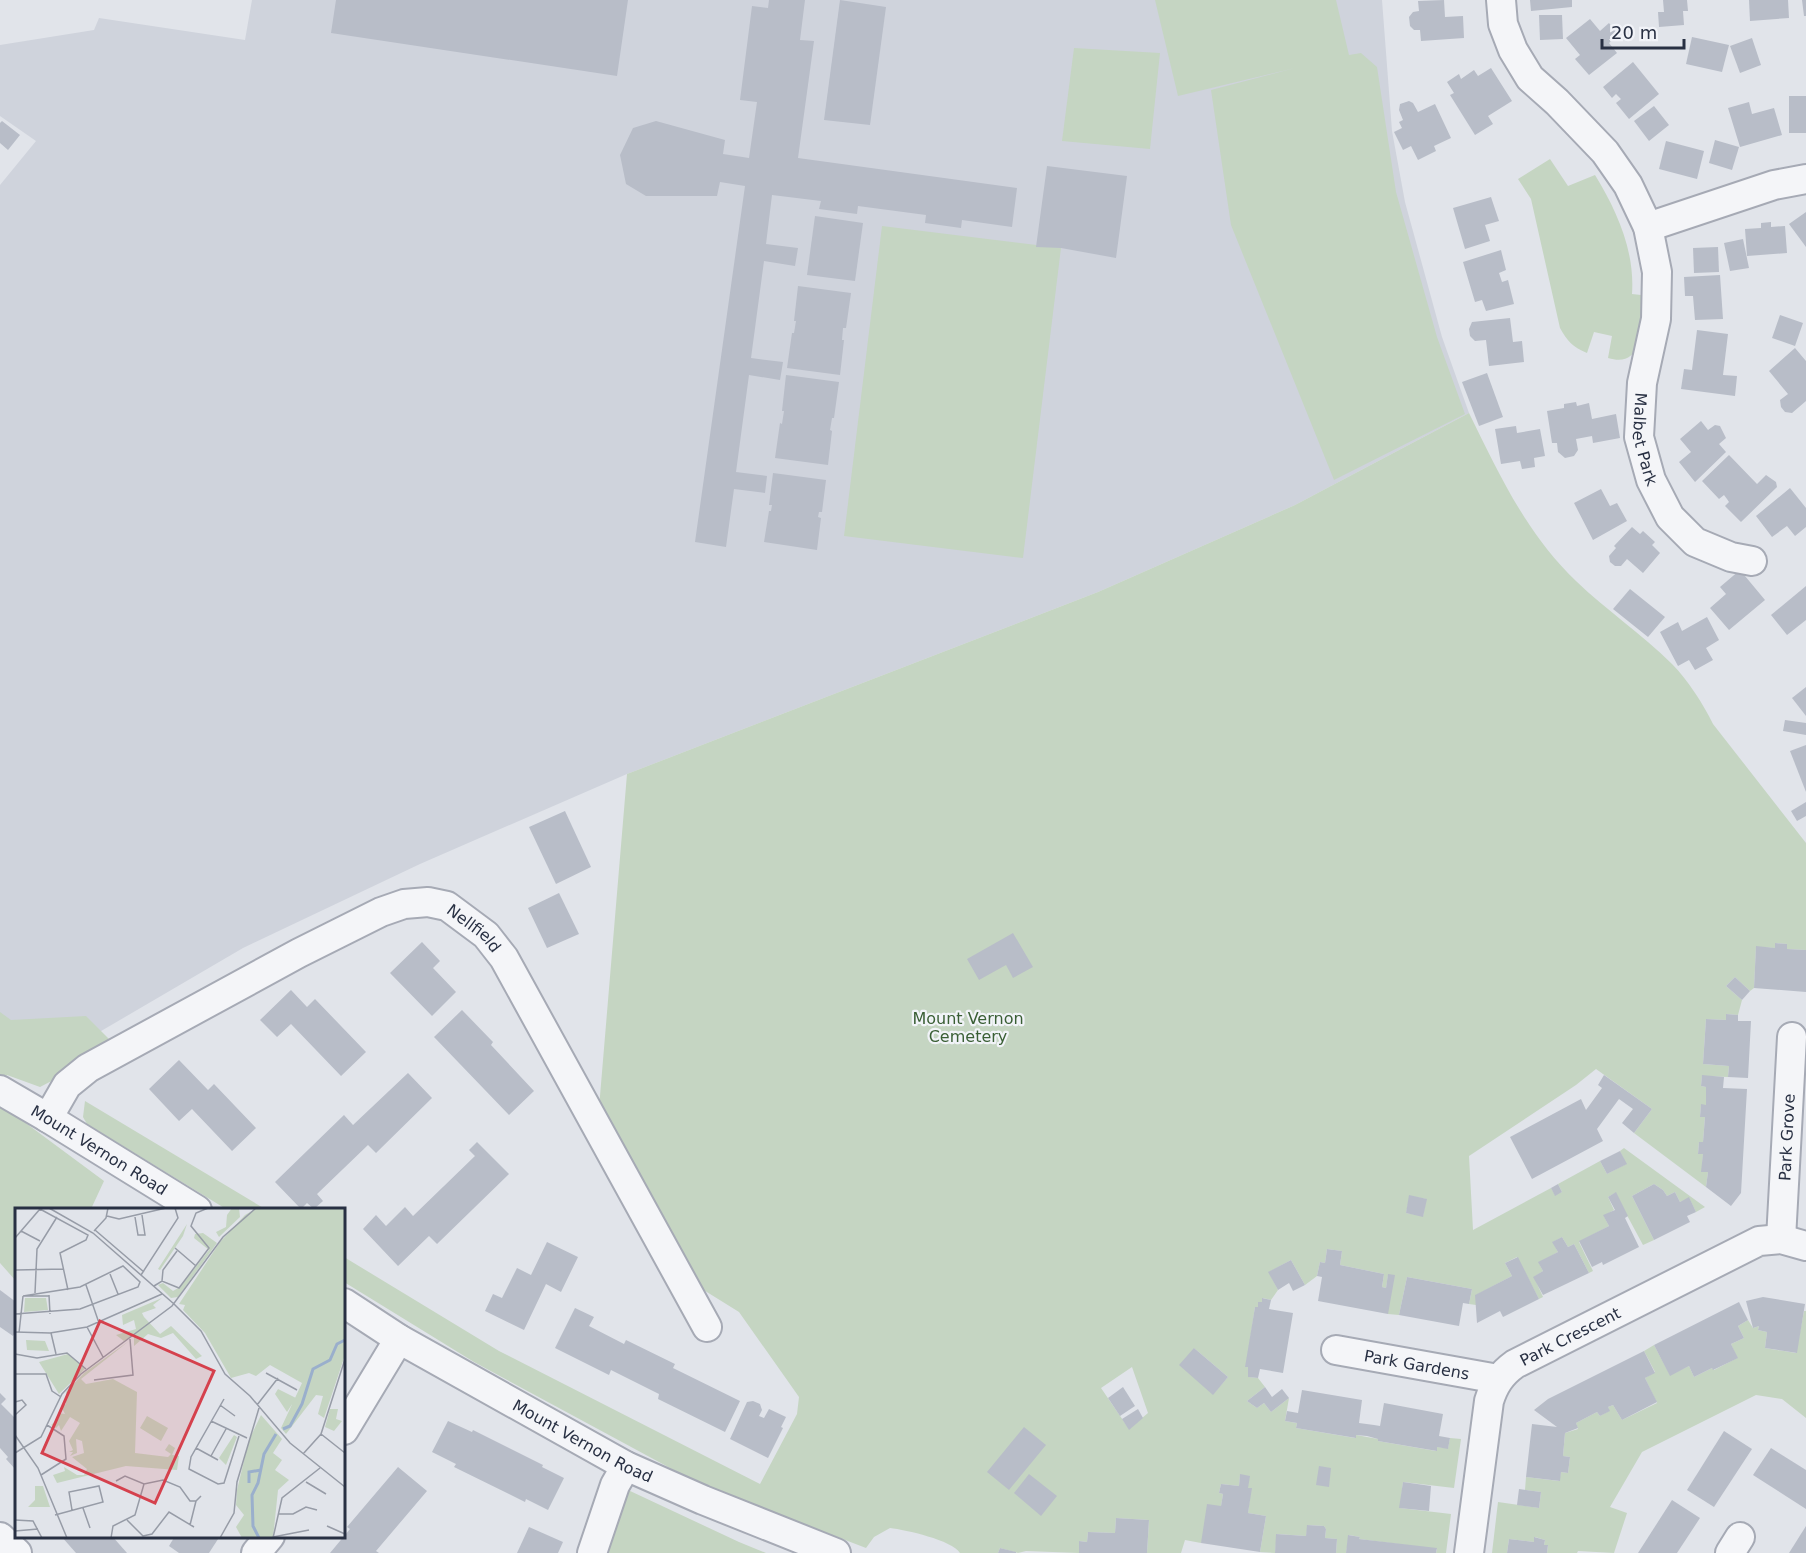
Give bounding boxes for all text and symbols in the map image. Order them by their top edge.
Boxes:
scale bar [1602,12,1684,50]
text: 20 m [1611,22,1657,43]
street label: Malbet Park [1629,392,1662,489]
street label: Nellfield [443,900,505,956]
park label: Mount Vernon Cemetery [912,1009,1024,1046]
street label: Park Grove [1775,1093,1798,1181]
street label: Mount Vernon Road [28,1101,171,1199]
inset map [15,1208,345,1538]
street label: Park Crescent [1516,1303,1624,1370]
street label: Park Gardens [1363,1346,1471,1383]
street label: Mount Vernon Road [510,1395,656,1486]

